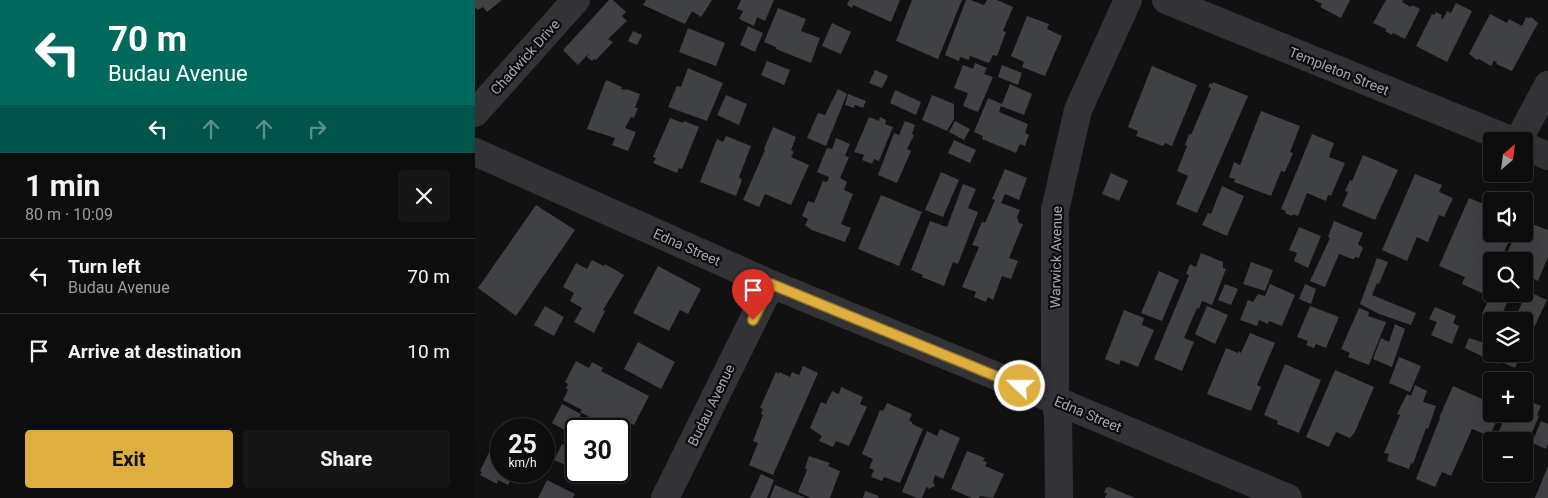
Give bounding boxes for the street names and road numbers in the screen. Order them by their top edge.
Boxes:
street label: Chadwick Drive [487,16,563,98]
street label: Templeton Street [1287,44,1392,99]
street label: Warwick Avenue [1047,206,1065,308]
street label: Edna Street [651,225,723,269]
street label: Budau Avenue [684,362,738,448]
street label: Edna Street [1052,393,1124,435]

